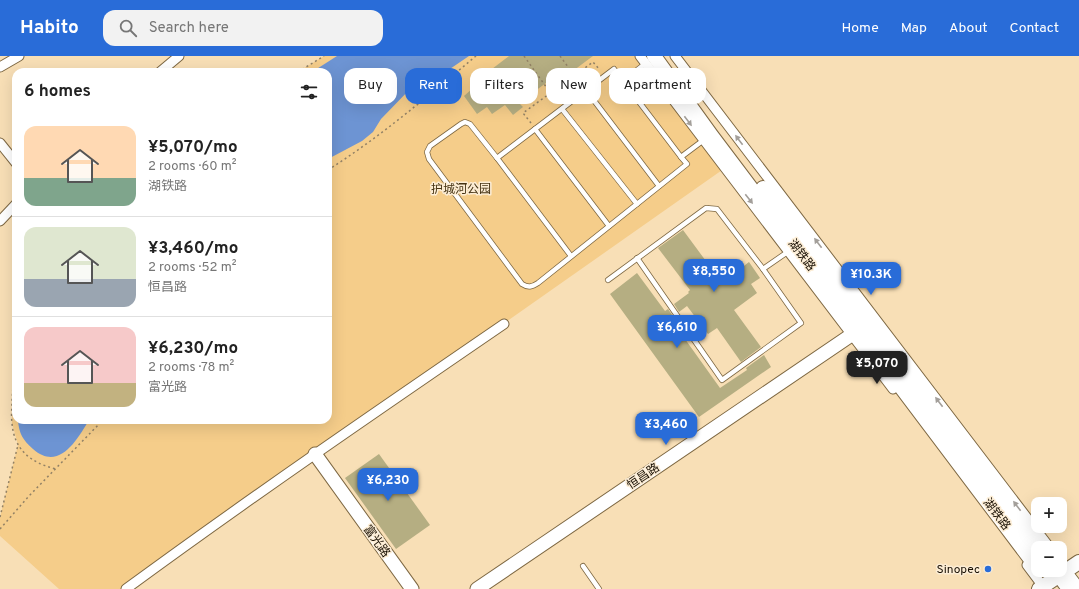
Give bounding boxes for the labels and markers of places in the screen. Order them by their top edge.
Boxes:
pin: ¥8,550 [681,259,747,293]
pin: ¥10.3K [838,262,904,296]
pin: ¥6,610 [644,315,710,349]
pin: ¥5,070 [844,351,910,385]
pin: ¥3,460 [633,412,699,446]
pin: ¥6,230 [355,468,421,502]
place label: Sinopec [937,562,980,578]
marker: Sinopec [983,564,993,574]

